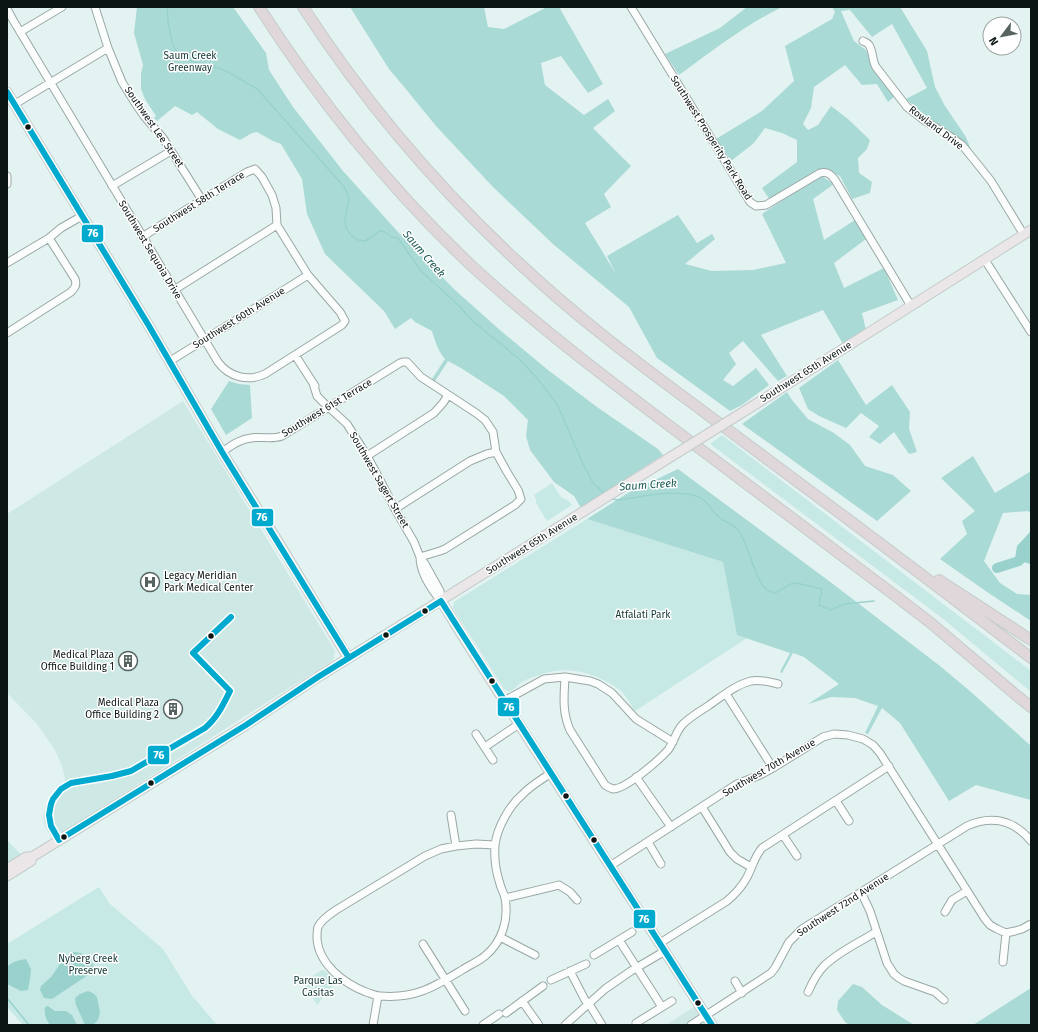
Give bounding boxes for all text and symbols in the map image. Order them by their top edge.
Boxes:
north arrow [982,16,1022,56]
text: N [986,34,1001,48]
park label: Saum Creek Greenway [164,50,217,74]
street label: Southwest Prosperity Park Road [668,74,754,202]
street label: Southwest Lee Street [122,84,187,170]
street label: Rowland Drive [906,104,966,152]
unlabelled marker [23,122,33,132]
street label: Southwest 58th Terrace [151,169,247,235]
street label: Southwest Sequoia Drive [116,198,184,302]
line badge: 76 [81,224,104,243]
text: 76 [87,227,99,240]
water label: Saum Creek [399,227,448,280]
street label: Southwest 60th Avenue [191,285,287,351]
street label: Southwest 65th Avenue [758,339,854,405]
street label: Southwest 61st Terrace [280,376,374,440]
street label: Southwest Sagert Street [347,430,412,530]
water label: Saum Creek [618,476,677,494]
line badge: 76 [251,508,274,527]
text: 76 [256,511,268,524]
street label: Southwest 65th Avenue [484,511,580,577]
place label: Legacy Meridian Park Medical Center [164,570,254,594]
hospital icon: Legacy Meridian Park Medical Center [139,571,161,593]
unlabelled marker [420,606,430,616]
park label: Atfalati Park [616,609,671,621]
unlabelled marker [381,630,391,640]
unlabelled marker [206,631,216,641]
place label: Medical Plaza Office Building 1 [41,649,114,673]
building icon: Medical Plaza Office Building 1 [117,650,139,672]
unlabelled marker [487,676,497,686]
place label: Medical Plaza Office Building 2 [85,697,159,721]
line badge: 76 [497,697,520,717]
building icon: Medical Plaza Office Building 2 [162,698,184,720]
text: 76 [503,701,515,714]
street label: Southwest 70th Avenue [720,736,818,800]
line badge: 76 [147,745,170,765]
text: 76 [153,749,165,762]
unlabelled marker [146,778,156,788]
unlabelled marker [561,791,571,801]
unlabelled marker [59,832,69,842]
unlabelled marker [589,835,599,845]
street label: Southwest 72nd Avenue [795,871,891,939]
line badge: 76 [633,909,656,929]
text: 76 [638,913,650,926]
park label: Nyberg Creek Preserve [58,953,119,977]
park label: Parque Las Casitas [293,975,343,999]
unlabelled marker [693,998,703,1008]

